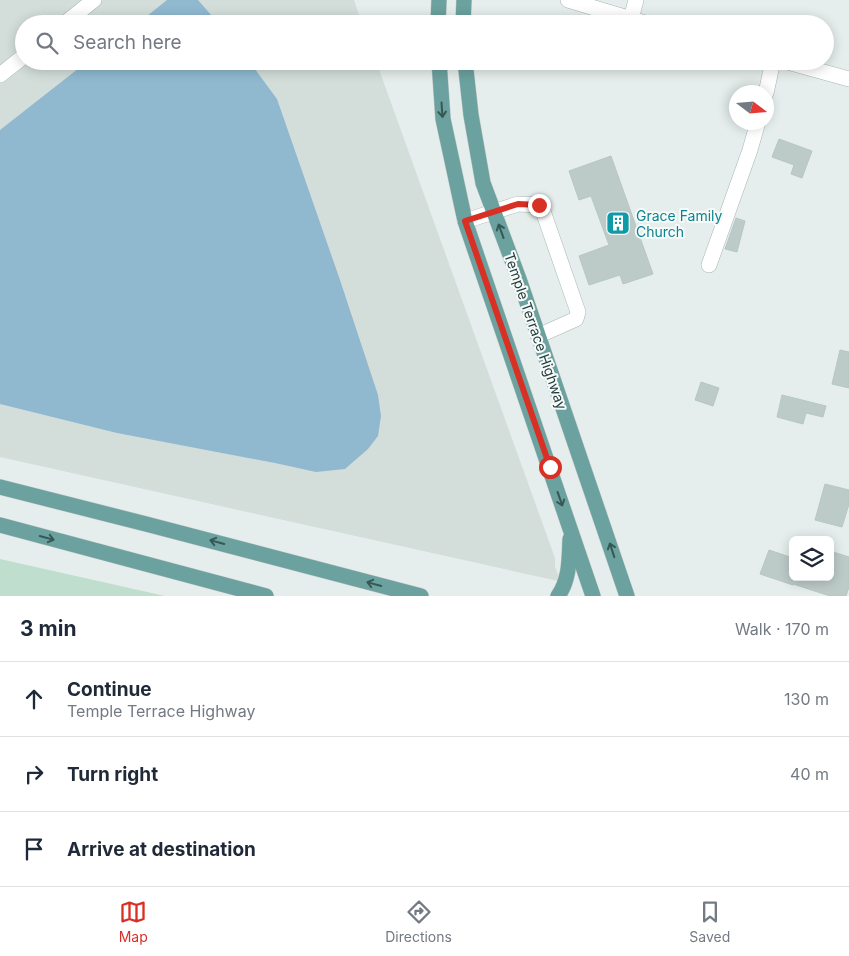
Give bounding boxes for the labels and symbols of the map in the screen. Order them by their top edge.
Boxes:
north arrow [729,85,774,130]
one-way arrow [437,102,447,118]
route end [528,194,551,217]
place label: Grace Family Church [636,207,723,240]
building icon: Grace Family Church [605,210,631,236]
one-way arrow [496,224,505,239]
street label: Temple Terrace Highway [501,250,571,412]
route start [539,456,562,479]
one-way arrow [556,490,565,506]
one-way arrow [39,534,55,543]
one-way arrow [209,537,225,546]
one-way arrow [606,542,616,558]
one-way arrow [366,578,382,588]

